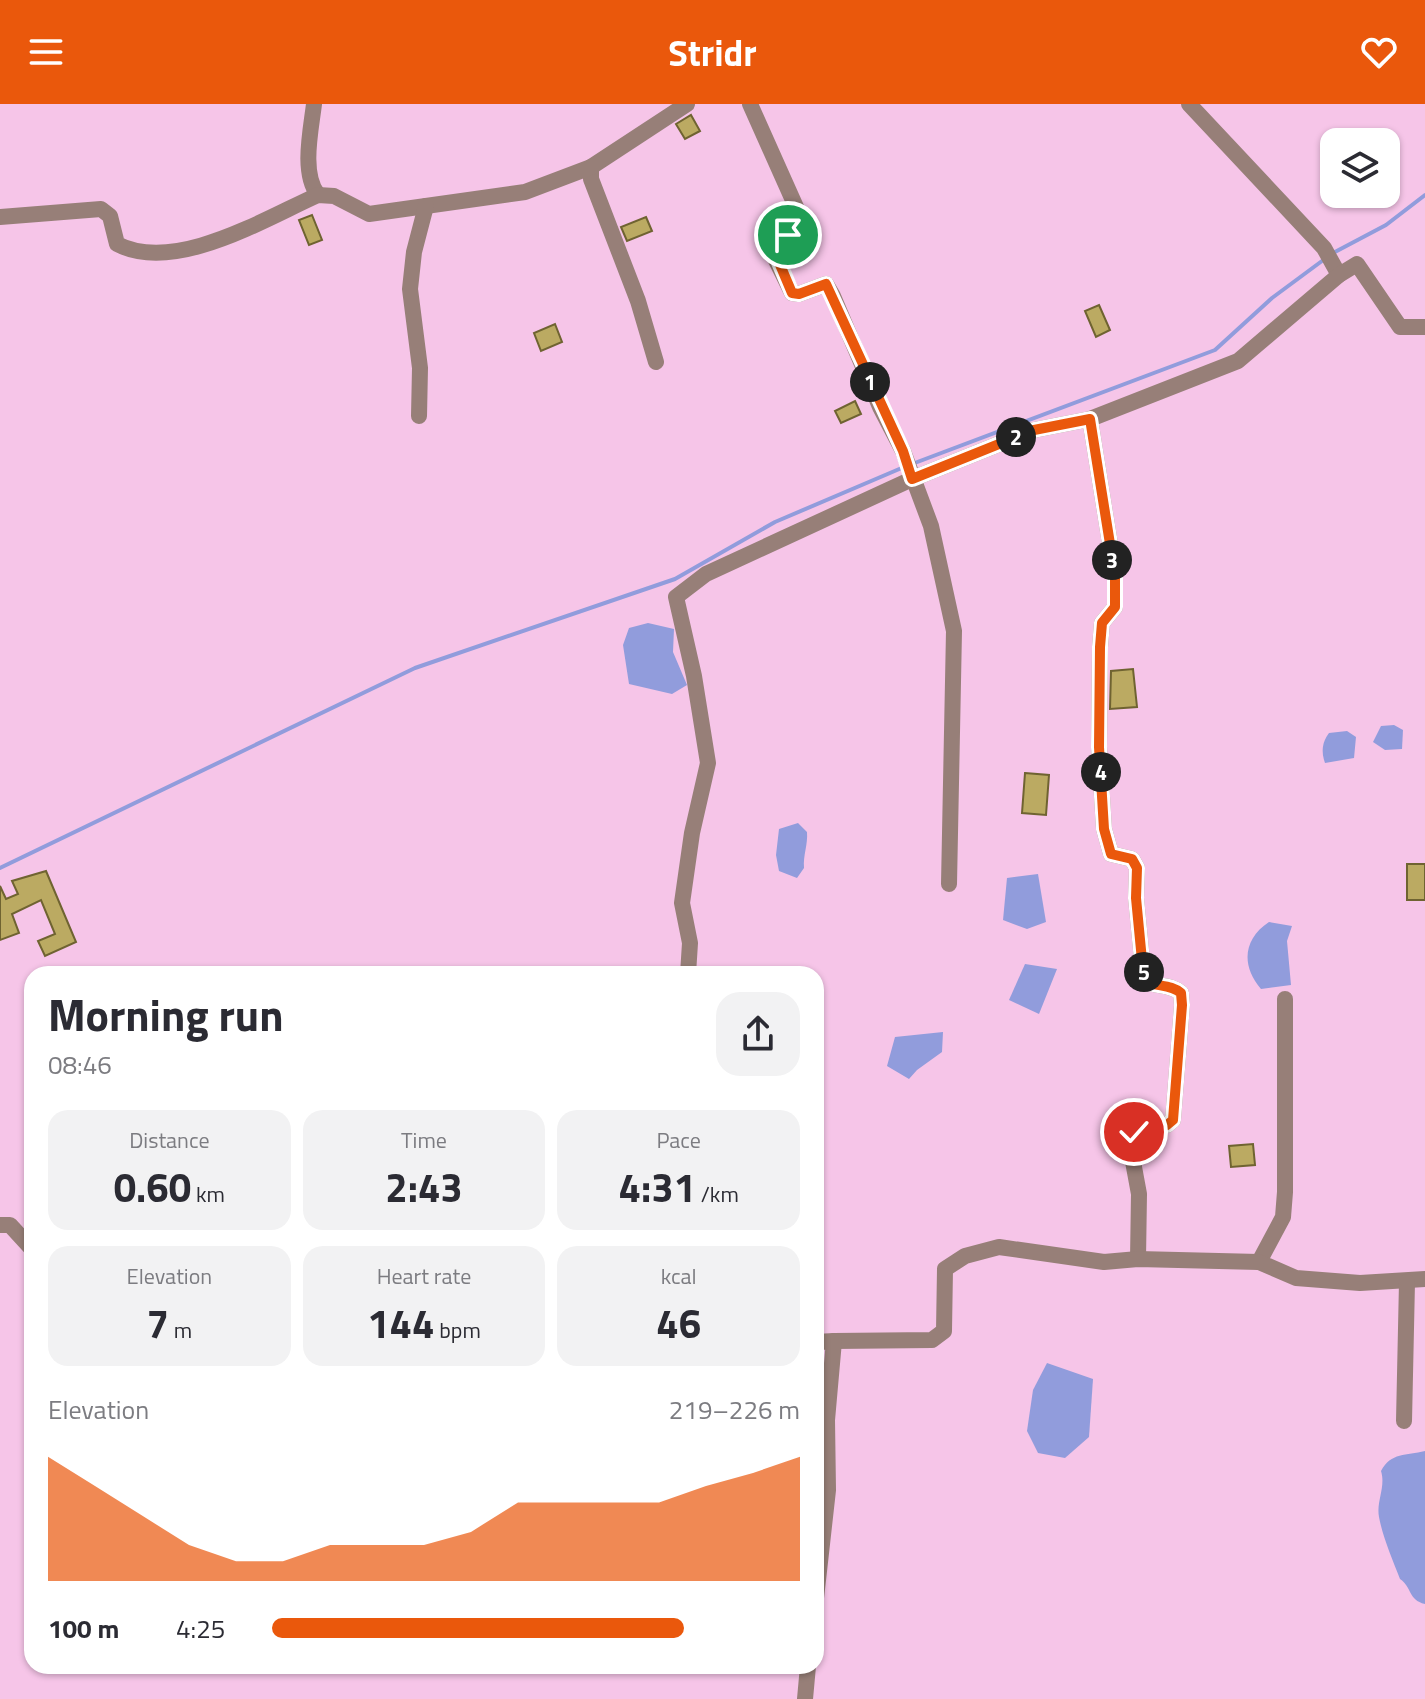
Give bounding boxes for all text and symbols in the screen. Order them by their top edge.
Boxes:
text: Stridr [668,25,757,80]
icon: menu [24,30,68,74]
icon: heart [1357,30,1401,74]
map controls [1320,128,1400,208]
button: layers [1320,128,1400,208]
pin [754,201,822,269]
icon: arrive [766,213,810,257]
pin: 1 [850,362,890,402]
text: 1 [864,365,876,399]
pin: 2 [996,417,1036,457]
text: 2 [1010,420,1022,454]
pin: 3 [1092,540,1132,580]
text: 3 [1106,543,1118,577]
pin: 4 [1081,752,1121,792]
text: 4 [1095,755,1107,789]
pin: 5 [1124,952,1164,992]
text: 5 [1138,955,1150,989]
text: Morning run [48,981,284,1048]
button: share [716,992,800,1076]
text: 08:46 [48,1045,112,1084]
pin [1100,1098,1168,1166]
icon: check [1112,1110,1156,1154]
text: Distance [129,1123,210,1157]
text: Time [401,1123,447,1157]
text: Pace [656,1123,701,1157]
text: 0.60 [114,1157,191,1218]
text: 2:43 [385,1157,463,1218]
text: 4:31 [619,1157,696,1218]
text: km [191,1177,225,1211]
text: /km [696,1177,739,1211]
text: Elevation [127,1259,212,1293]
text: Heart rate [377,1259,471,1293]
text: kcal [661,1259,697,1293]
text: 7 [147,1293,169,1354]
text: 144 [367,1293,434,1354]
text: 46 [656,1293,701,1354]
text: m [169,1313,192,1347]
text: bpm [434,1313,481,1347]
text: Elevation [48,1390,149,1429]
text: 219–226 m [669,1390,800,1429]
text: 100 m [48,1609,119,1648]
text: 4:25 [176,1609,225,1648]

